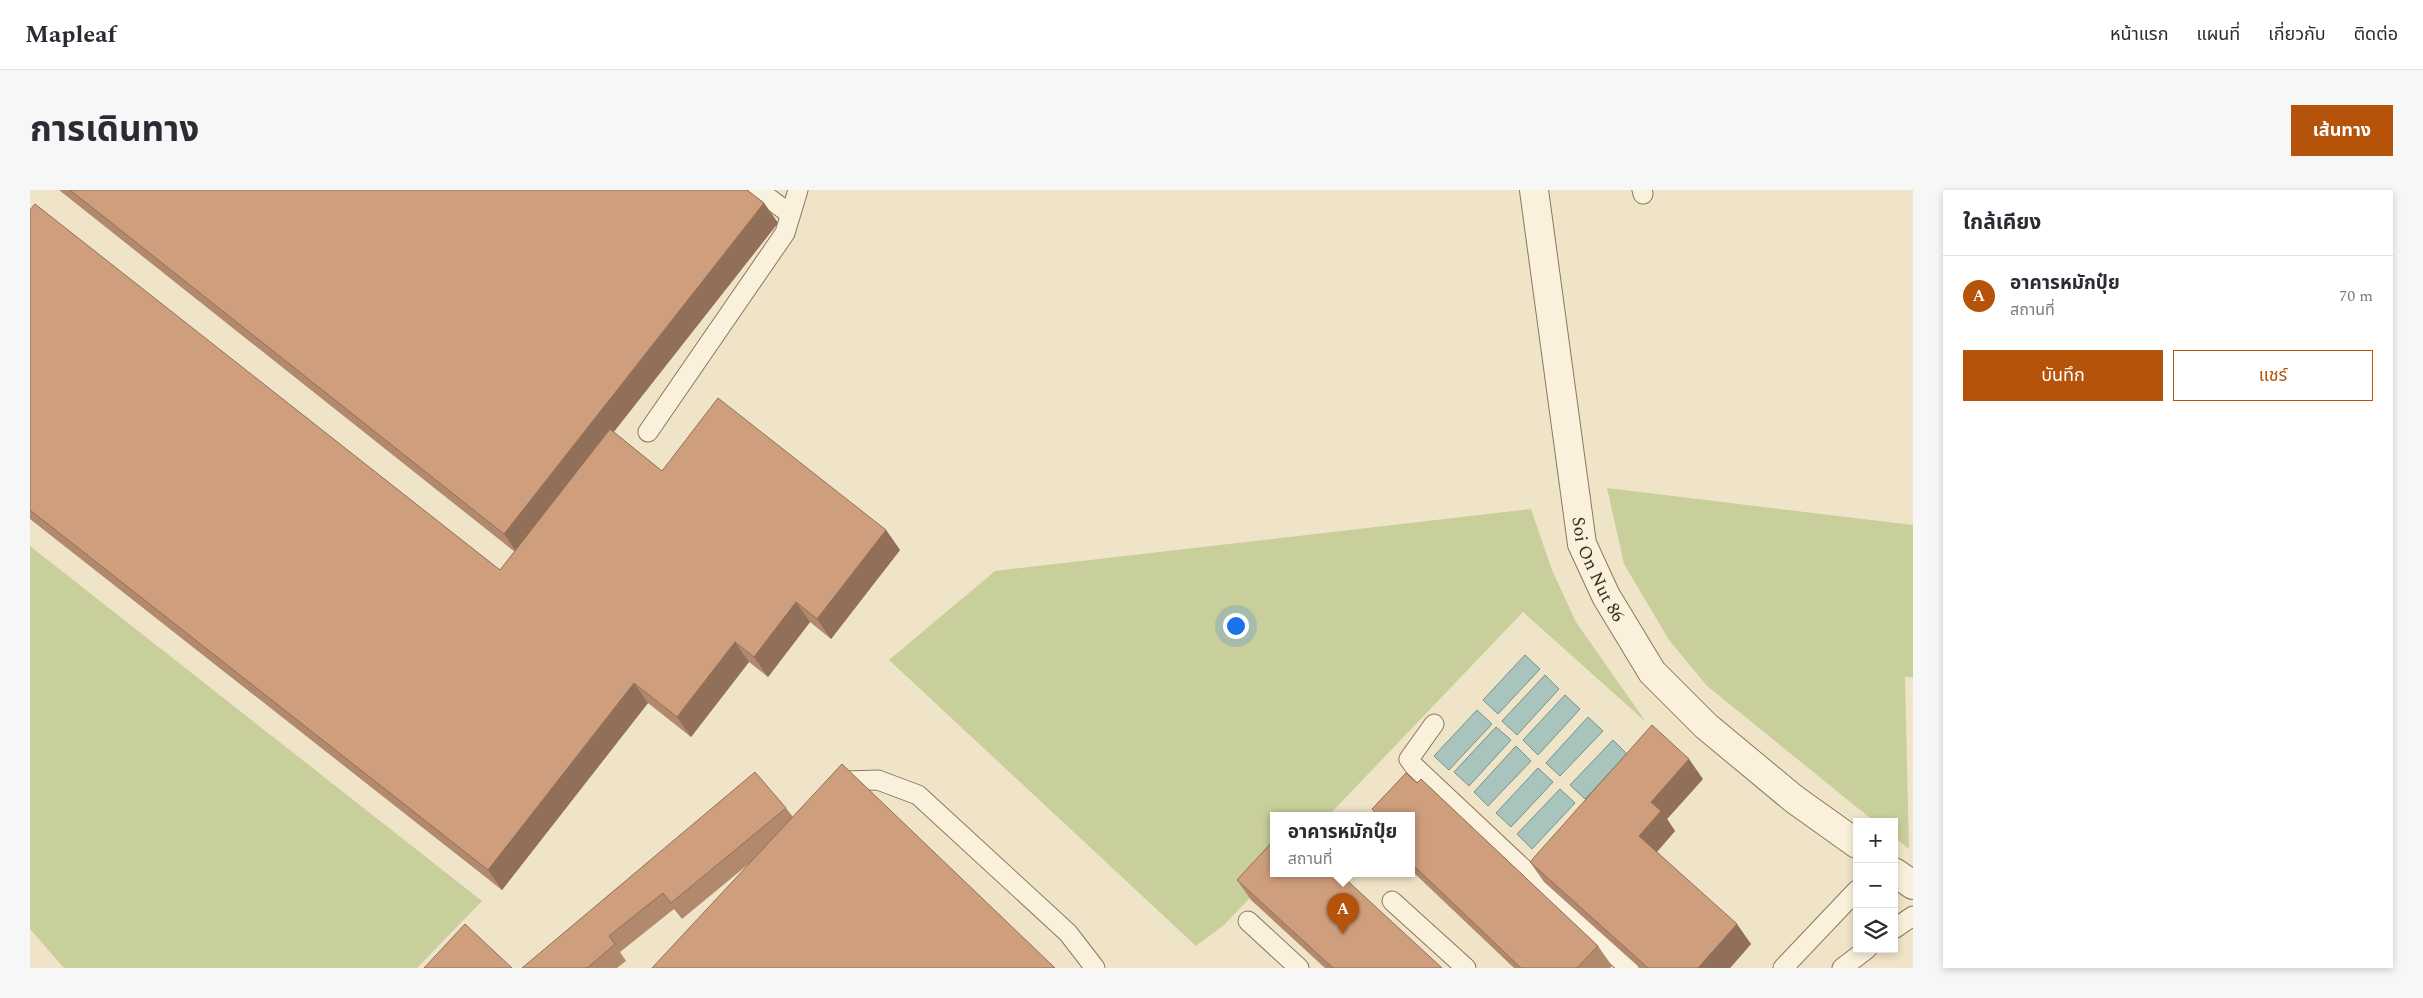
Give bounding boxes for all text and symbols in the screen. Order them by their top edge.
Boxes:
text: Mapleaf [25,17,116,53]
text: หน้าแรก [2110,21,2168,48]
text: แผนที่ [2196,21,2240,48]
text: เกี่ยวกับ [2268,21,2326,48]
text: ติดต่อ [2354,21,2398,48]
text: การเดินทาง [30,104,199,157]
button: เส้นทาง [2291,105,2393,156]
text: ใกล้เคียง [1963,207,2041,239]
text: อาคารหมักปุ๋ย [2010,269,2120,298]
text: A [1973,284,1985,308]
text: 70 m [2339,284,2373,308]
text: สถานที่ [2010,298,2055,322]
button: บันทึก [1963,350,2163,401]
button: แชร์ [2173,350,2373,401]
street label: Soi On Nut 86 [1564,515,1632,627]
your location [1223,613,1249,639]
popup [1270,812,1415,877]
text: อาคารหมักปุ๋ย [1288,818,1397,847]
map controls [1853,818,1898,953]
button: + [1853,818,1898,863]
text: สถานที่ [1288,847,1332,871]
button: − [1853,863,1898,908]
pin: A [1327,893,1359,934]
button: layers [1853,908,1898,953]

